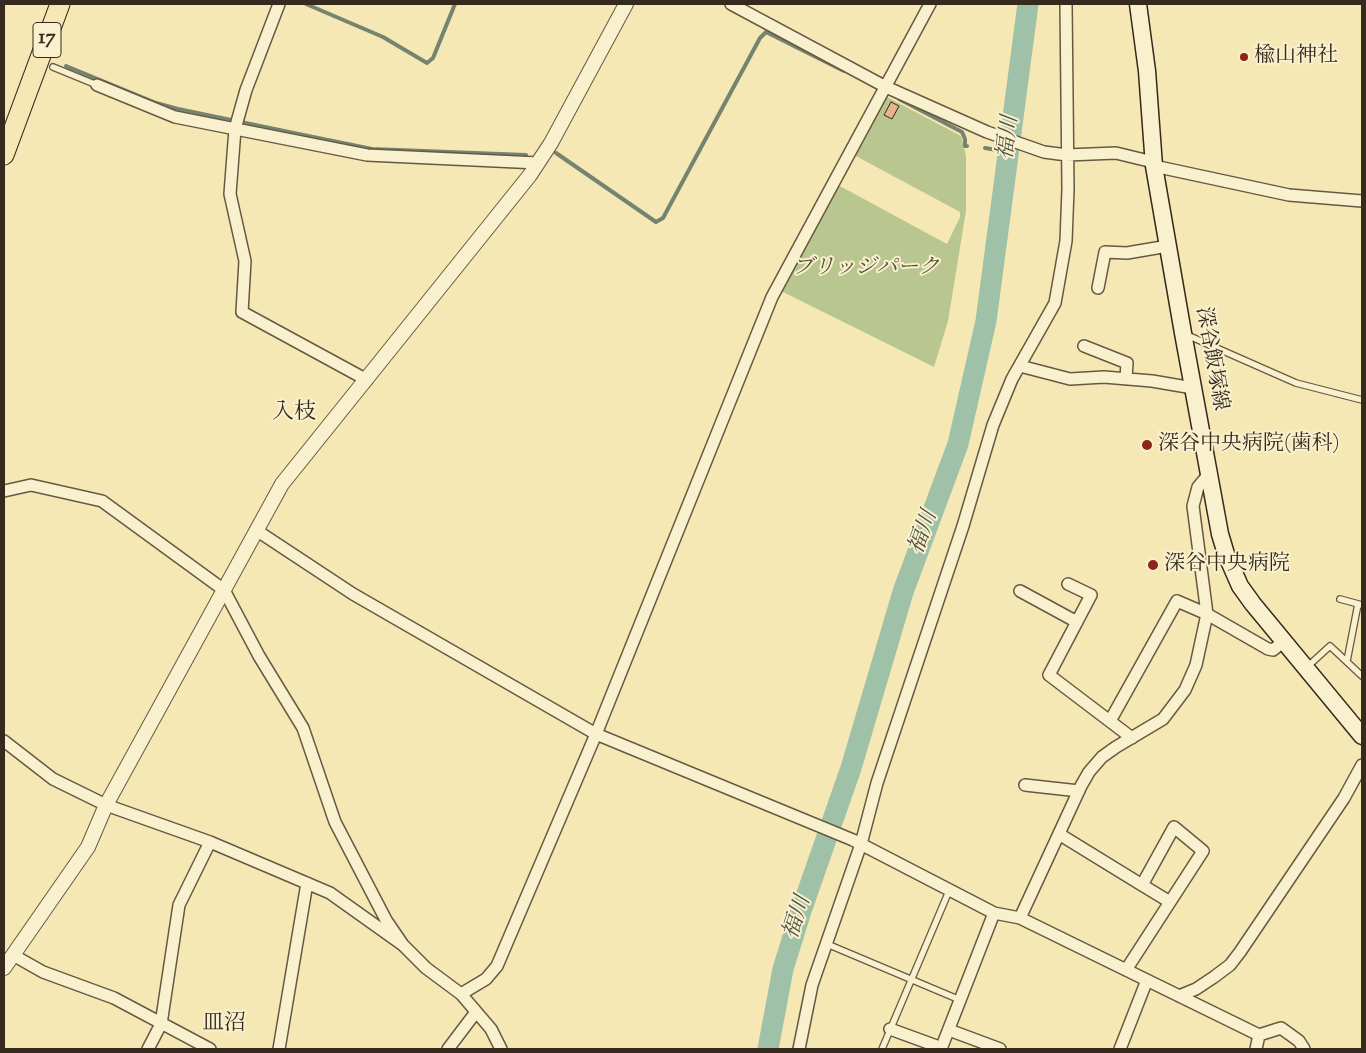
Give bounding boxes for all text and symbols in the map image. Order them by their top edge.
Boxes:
road number: 17 [33,22,61,58]
place label: 楡山神社 [1254,44,1338,70]
marker: 楡山神社 [1238,51,1250,63]
water label: 福川 [994,115,1026,161]
park label: ブリッジパーク [793,256,939,282]
street label: 深谷飯塚線 [1188,305,1232,413]
district label: 入枝 [272,401,316,427]
place label: 深谷中央病院(歯科) [1158,432,1340,458]
marker: 深谷中央病院(歯科) [1140,438,1154,452]
water label: 福川 [905,508,945,558]
place label: 深谷中央病院 [1164,552,1290,578]
marker: 深谷中央病院 [1146,558,1160,572]
water label: 福川 [780,893,818,943]
district label: 皿沼 [202,1012,246,1038]

